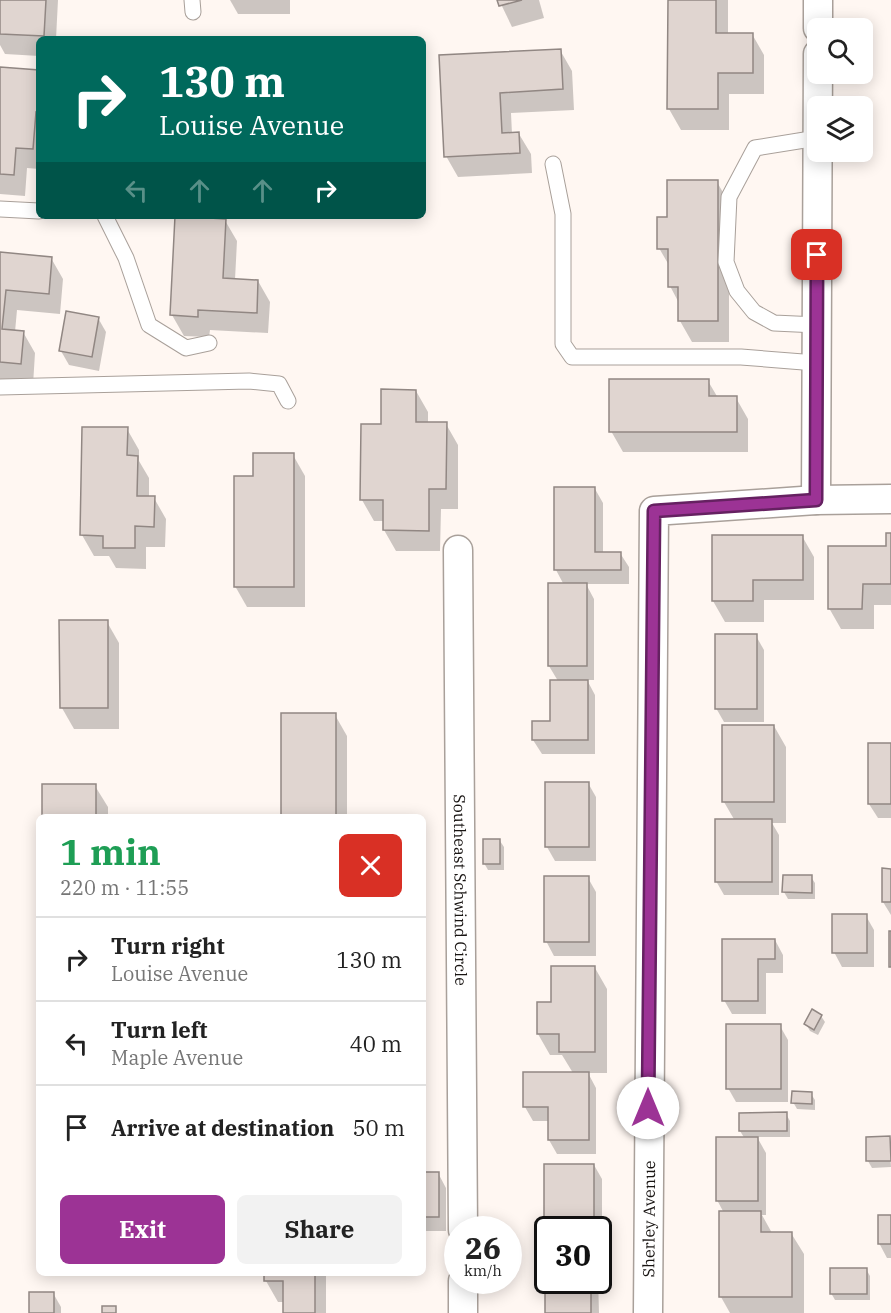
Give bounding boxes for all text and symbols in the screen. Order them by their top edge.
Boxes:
map controls [807,18,873,162]
button: search [807,18,873,84]
text: 130 m [159,54,285,109]
icon: right [60,60,138,138]
button: layers [807,96,873,162]
text: Louise Avenue [159,107,344,142]
icon: left [120,174,153,207]
icon: ahead [183,174,216,207]
icon: ahead [246,174,279,207]
icon: right [309,174,342,207]
pin [791,229,842,280]
icon: arrive [800,238,833,271]
street label: Southeast Schwind Circle [450,794,471,986]
text: 1 min [60,828,161,875]
button: close [339,834,402,897]
text: 220 m · 11:55 [60,874,189,901]
text: Turn right [111,931,225,960]
icon: right [60,943,93,976]
text: 130 m [336,945,402,974]
text: Louise Avenue [111,960,248,987]
text: Turn left [111,1015,207,1044]
icon: left [60,1027,93,1060]
text: 40 m [350,1029,402,1058]
text: Maple Avenue [111,1044,243,1071]
position arrow [616,1076,680,1140]
icon: arrive [60,1111,93,1144]
text: Arrive at destination [111,1113,334,1142]
text: 50 m [352,1113,405,1142]
street label: Sherley Avenue [638,1160,659,1278]
button: Exit [60,1195,225,1264]
button: Share [237,1195,402,1264]
speed limit sign: 30 [534,1216,612,1294]
text: 26 [465,1228,501,1267]
text: km/h [464,1261,502,1280]

